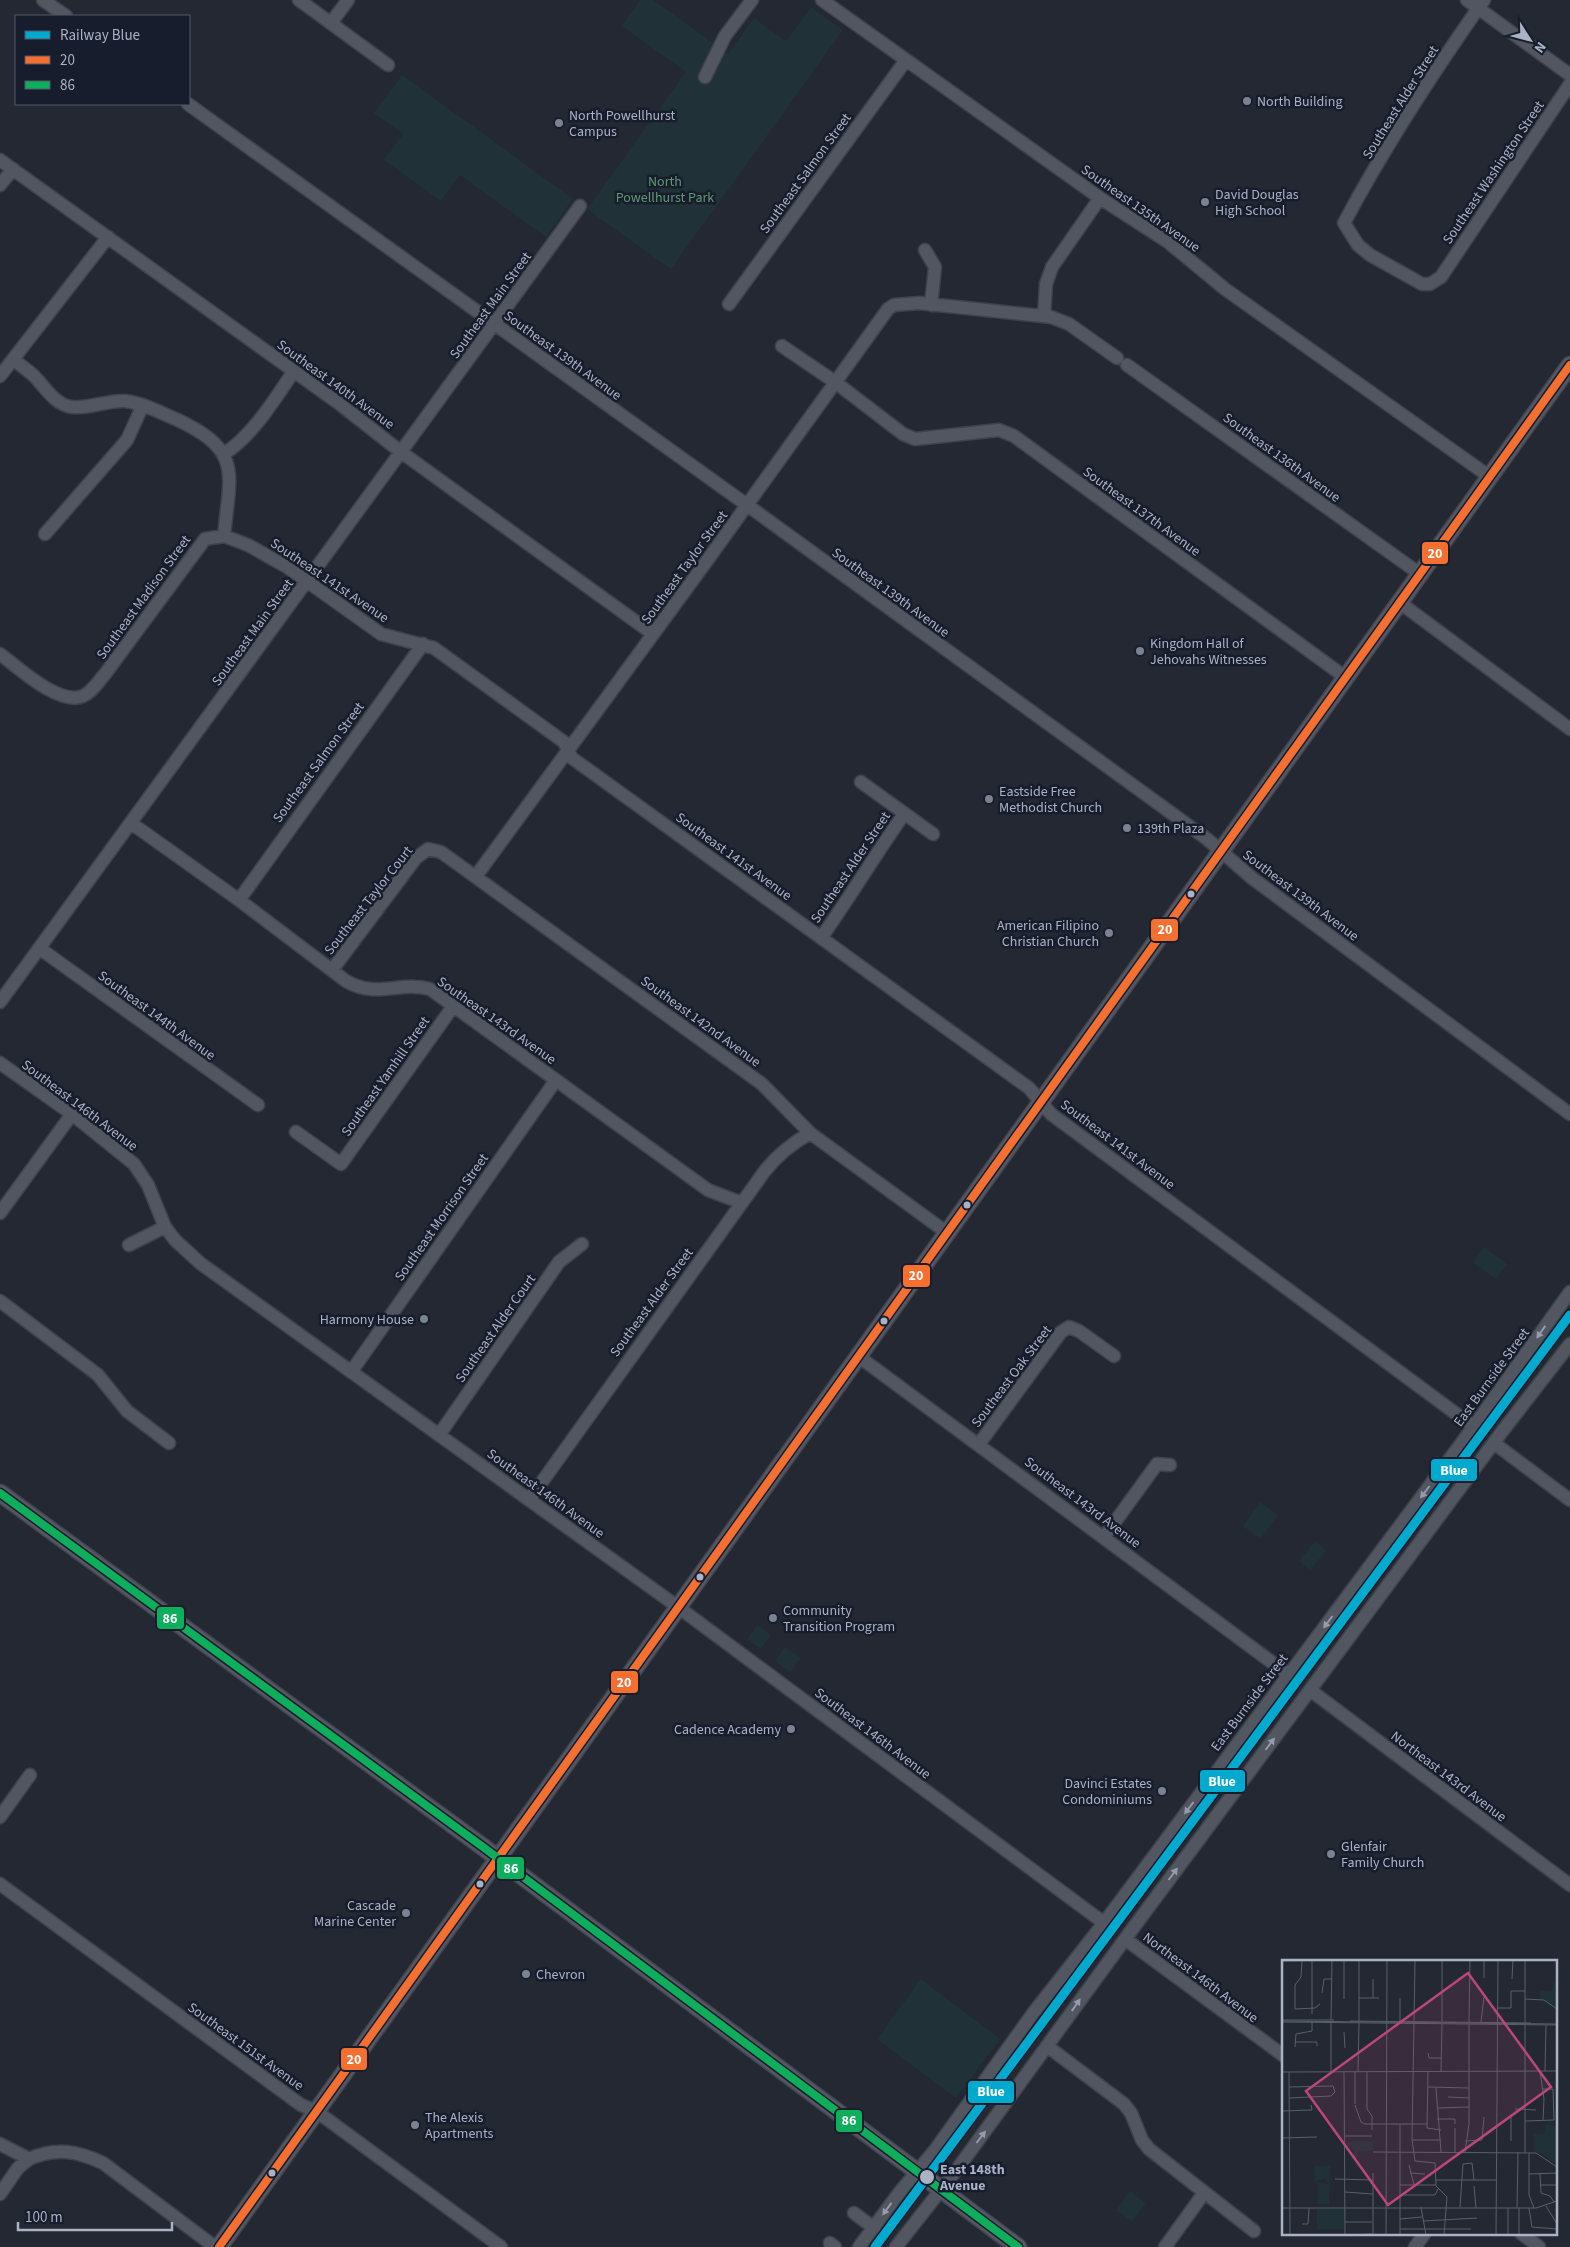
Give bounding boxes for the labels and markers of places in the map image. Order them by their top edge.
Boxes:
place label: North Building [1257,92,1342,112]
marker: North Building [1241,95,1253,107]
place label: North Powellhurst Campus [569,106,676,142]
marker: North Powellhurst Campus [553,117,565,129]
place label: David Douglas High School [1215,185,1299,221]
marker: David Douglas High School [1199,196,1211,208]
place label: Kingdom Hall of Jehovahs Witnesses [1150,634,1267,670]
marker: Kingdom Hall of Jehovahs Witnesses [1134,645,1146,657]
place label: Eastside Free Methodist Church [999,782,1102,818]
marker: Eastside Free Methodist Church [983,793,995,805]
place label: 139th Plaza [1137,819,1204,839]
marker: 139th Plaza [1121,822,1133,834]
unlabelled marker [1186,889,1196,899]
place label: American Filipino Christian Church [997,916,1099,952]
marker: American Filipino Christian Church [1103,927,1115,939]
unlabelled marker [962,1200,972,1210]
place label: Harmony House [320,1310,414,1330]
marker: Harmony House [418,1313,430,1325]
unlabelled marker [879,1316,889,1326]
unlabelled marker [695,1572,705,1582]
place label: Community Transition Program [783,1601,895,1637]
marker: Community Transition Program [767,1612,779,1624]
place label: Cadence Academy [674,1720,781,1740]
marker: Cadence Academy [785,1723,797,1735]
place label: Davinci Estates Condominiums [1062,1774,1152,1810]
marker: Davinci Estates Condominiums [1156,1785,1168,1797]
place label: Glenfair Family Church [1341,1837,1424,1873]
marker: Glenfair Family Church [1325,1848,1337,1860]
unlabelled marker [475,1879,485,1889]
place label: Cascade Marine Center [314,1896,396,1932]
marker: Cascade Marine Center [400,1907,412,1919]
place label: Chevron [536,1965,585,1985]
marker: Chevron [520,1968,532,1980]
place label: The Alexis Apartments [425,2108,494,2144]
marker: The Alexis Apartments [409,2119,421,2131]
place label: East 148th Avenue [939,2160,1005,2196]
unlabelled marker [267,2168,277,2178]
marker: East 148th Avenue [918,2168,936,2186]

